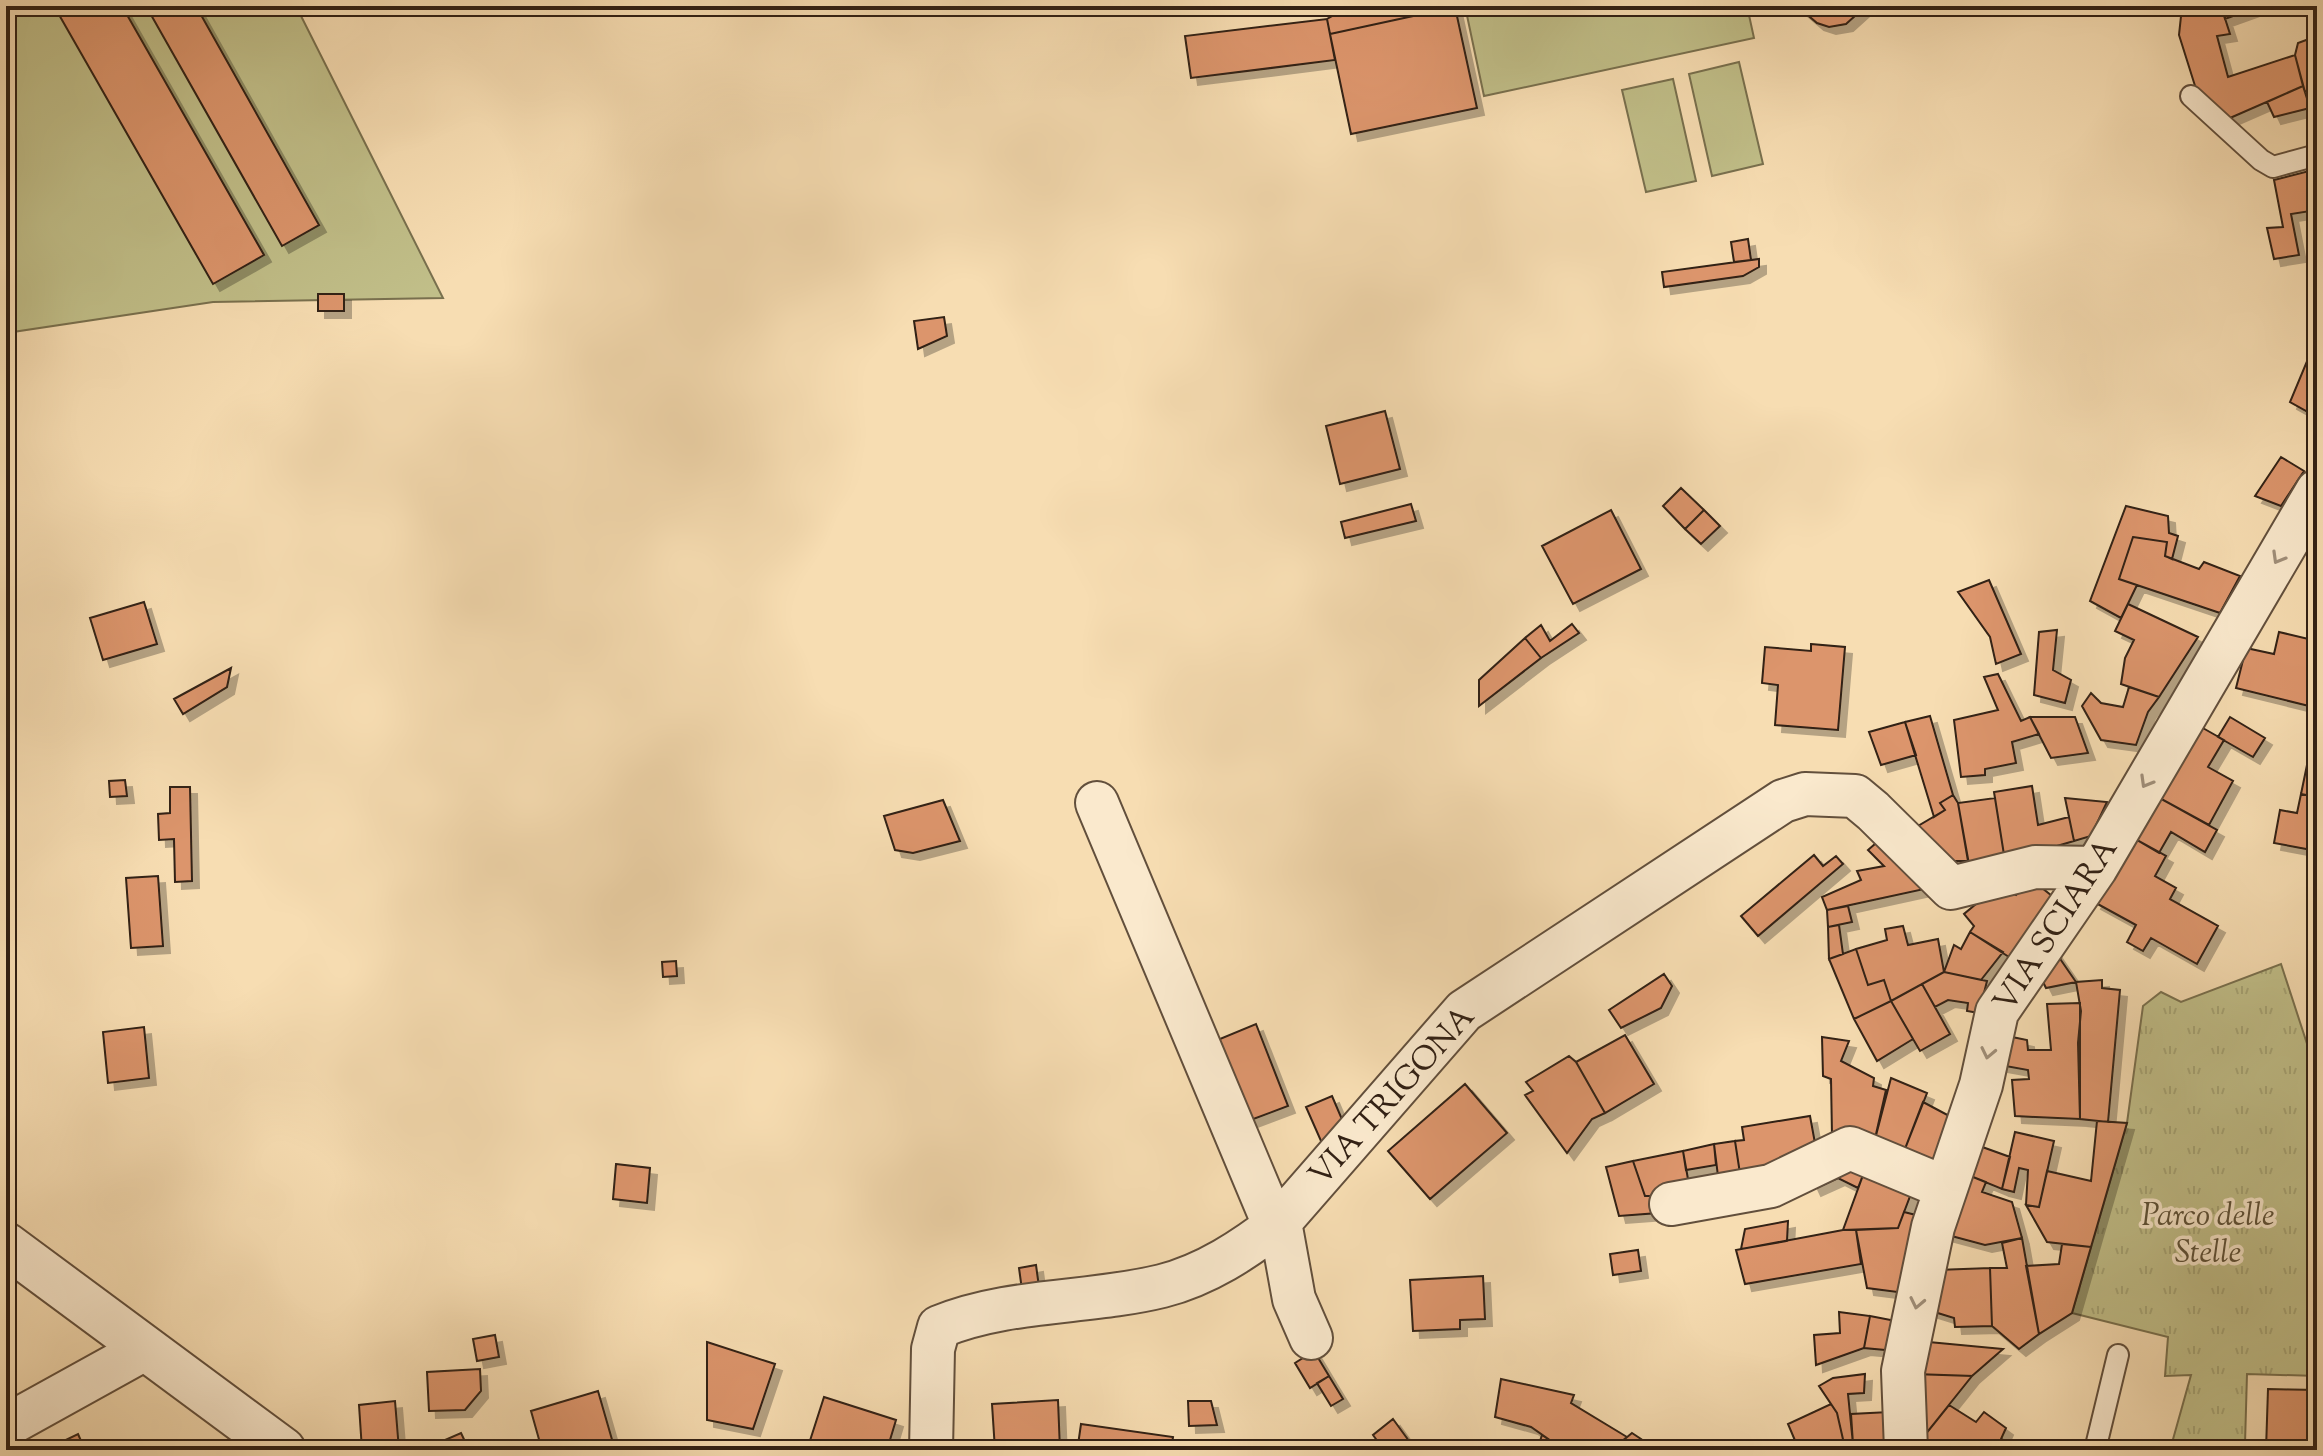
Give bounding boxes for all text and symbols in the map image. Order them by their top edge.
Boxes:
one-way arrow [2272,549,2287,564]
one-way arrow [2140,774,2156,788]
street label: VIA SCIARA [1983,830,2131,1022]
street label: VIA TRIGONA [1299,996,1487,1198]
one-way arrow [1980,1046,1997,1060]
park label: Parco delle Stelle [2141,1194,2275,1277]
one-way arrow [1909,1296,1926,1309]

